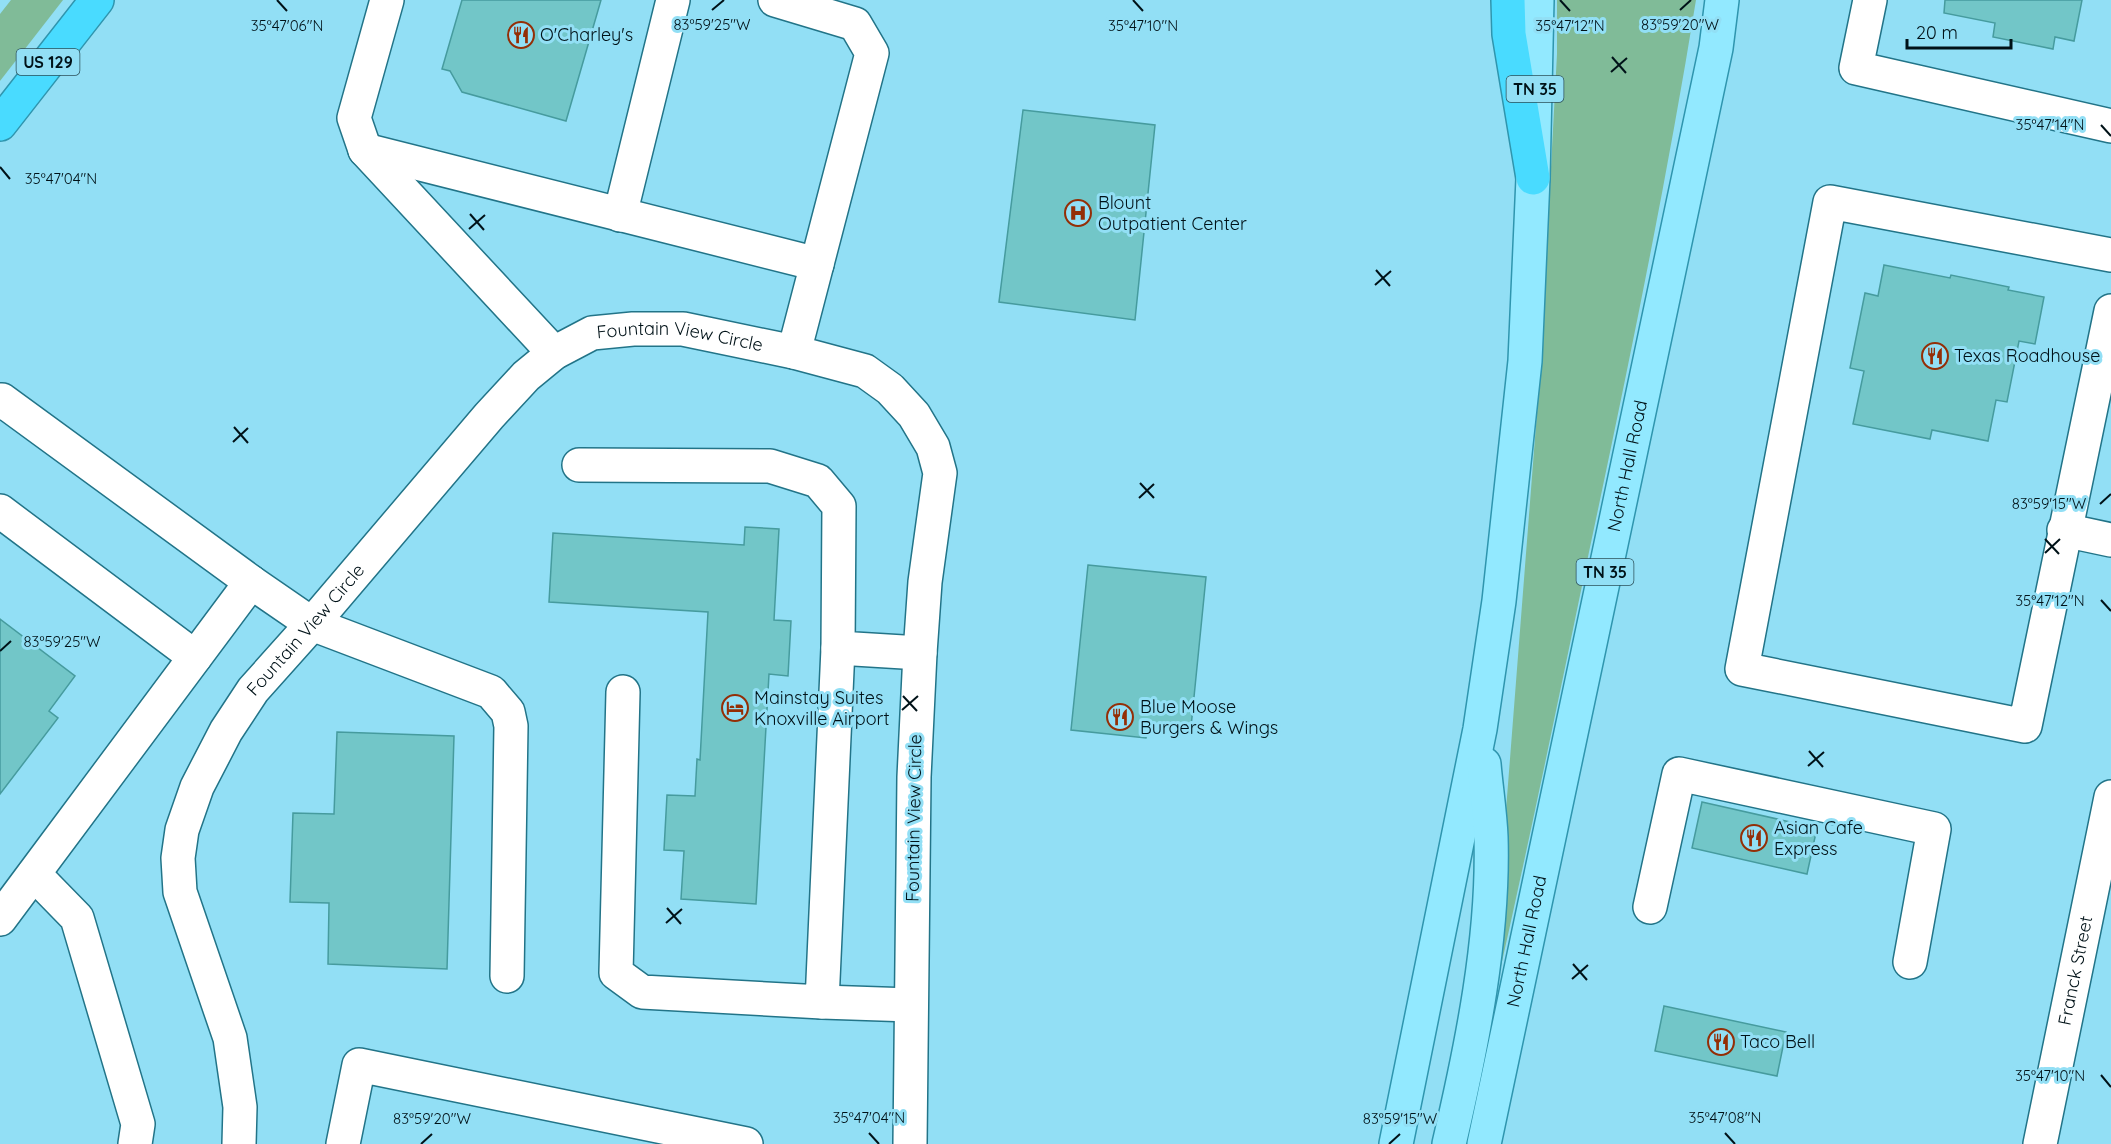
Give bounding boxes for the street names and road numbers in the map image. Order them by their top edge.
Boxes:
road number: US 129 [16,49,80,75]
road number: TN 35 [1506,76,1564,102]
street label: Fountain View Circle [596,317,765,356]
street label: North Hall Road [1602,398,1652,534]
street label: Fountain View Circle [241,559,369,700]
road number: TN 35 [1576,559,1634,585]
street label: Fountain View Circle [901,734,926,902]
street label: North Hall Road [1501,873,1552,1009]
street label: Franck Street [2053,914,2097,1027]

